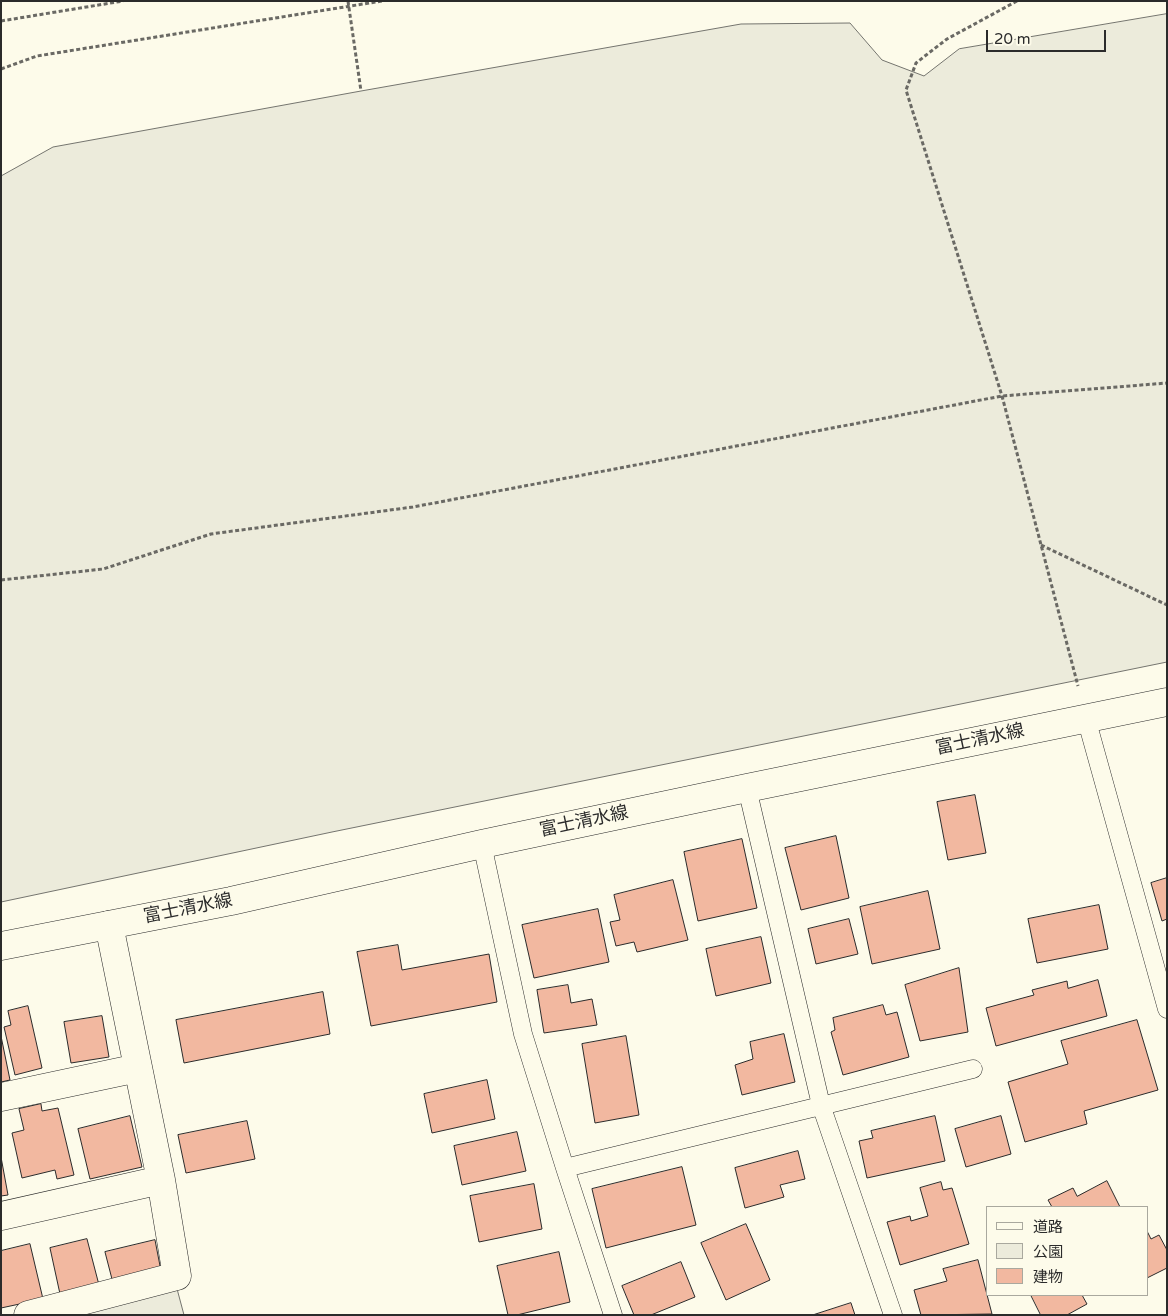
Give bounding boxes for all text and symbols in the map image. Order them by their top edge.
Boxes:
scale bar [988,20,1108,52]
text: 20 m [994,30,1031,48]
street label: 富士清水線 [934,720,1026,760]
street label: 富士清水線 [538,802,630,842]
street label: 富士清水線 [142,890,234,928]
legend [986,1206,1148,1296]
text: 道路 [1033,1218,1063,1236]
text: 公園 [1033,1243,1063,1261]
text: 建物 [1033,1268,1063,1286]

